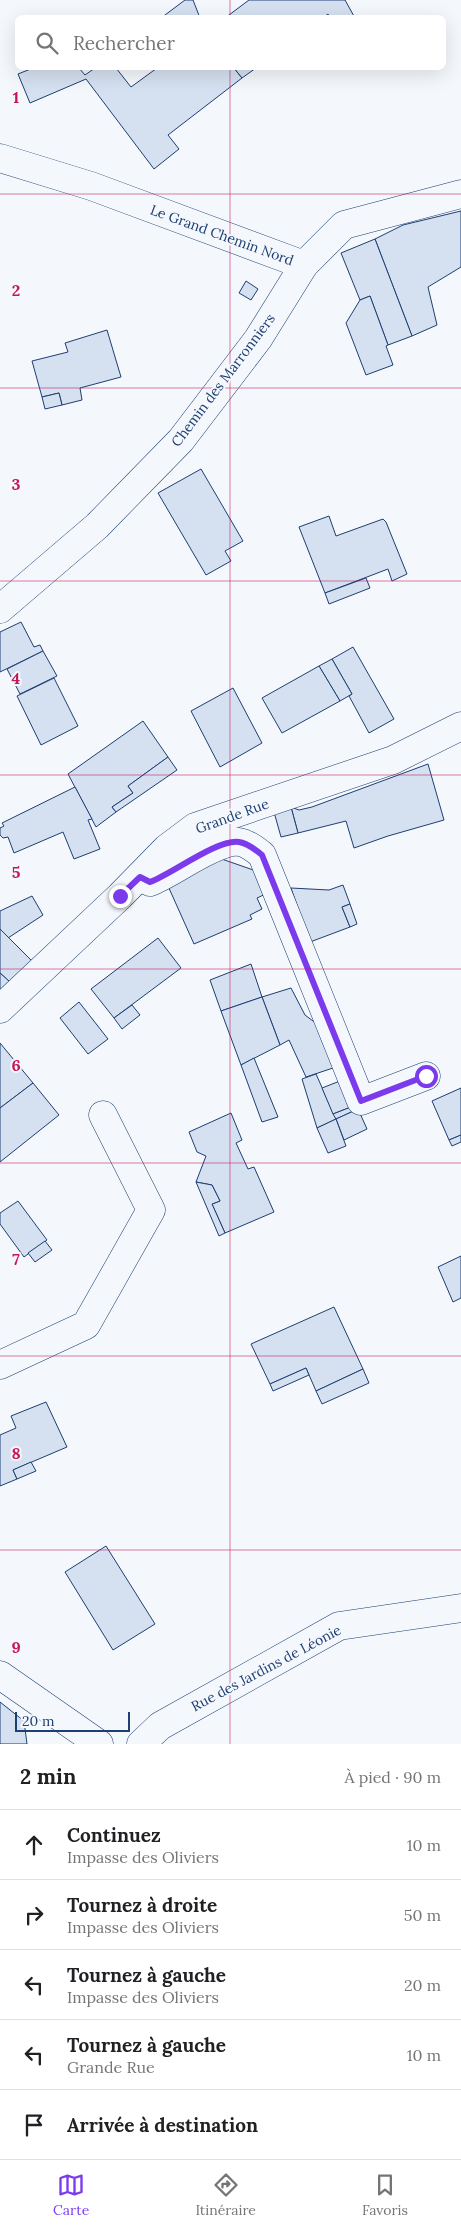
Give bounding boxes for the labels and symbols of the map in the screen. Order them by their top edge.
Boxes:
text: 1 [13,87,19,107]
street label: Le Grand Chemin Nord [148,201,296,269]
text: 2 [12,280,20,300]
street label: Chemin des Marronniers [167,310,279,450]
text: 3 [12,474,21,494]
text: 4 [12,668,21,688]
street label: Grande Rue [193,794,272,838]
text: 5 [12,862,21,882]
route end [109,885,132,908]
text: 6 [11,1055,21,1075]
route start [415,1065,438,1088]
text: 7 [12,1249,20,1269]
text: 8 [11,1443,21,1463]
street label: Rue des Jardins de Léonie [188,1621,344,1715]
text: 9 [11,1637,21,1657]
scale bar [15,1709,130,1732]

